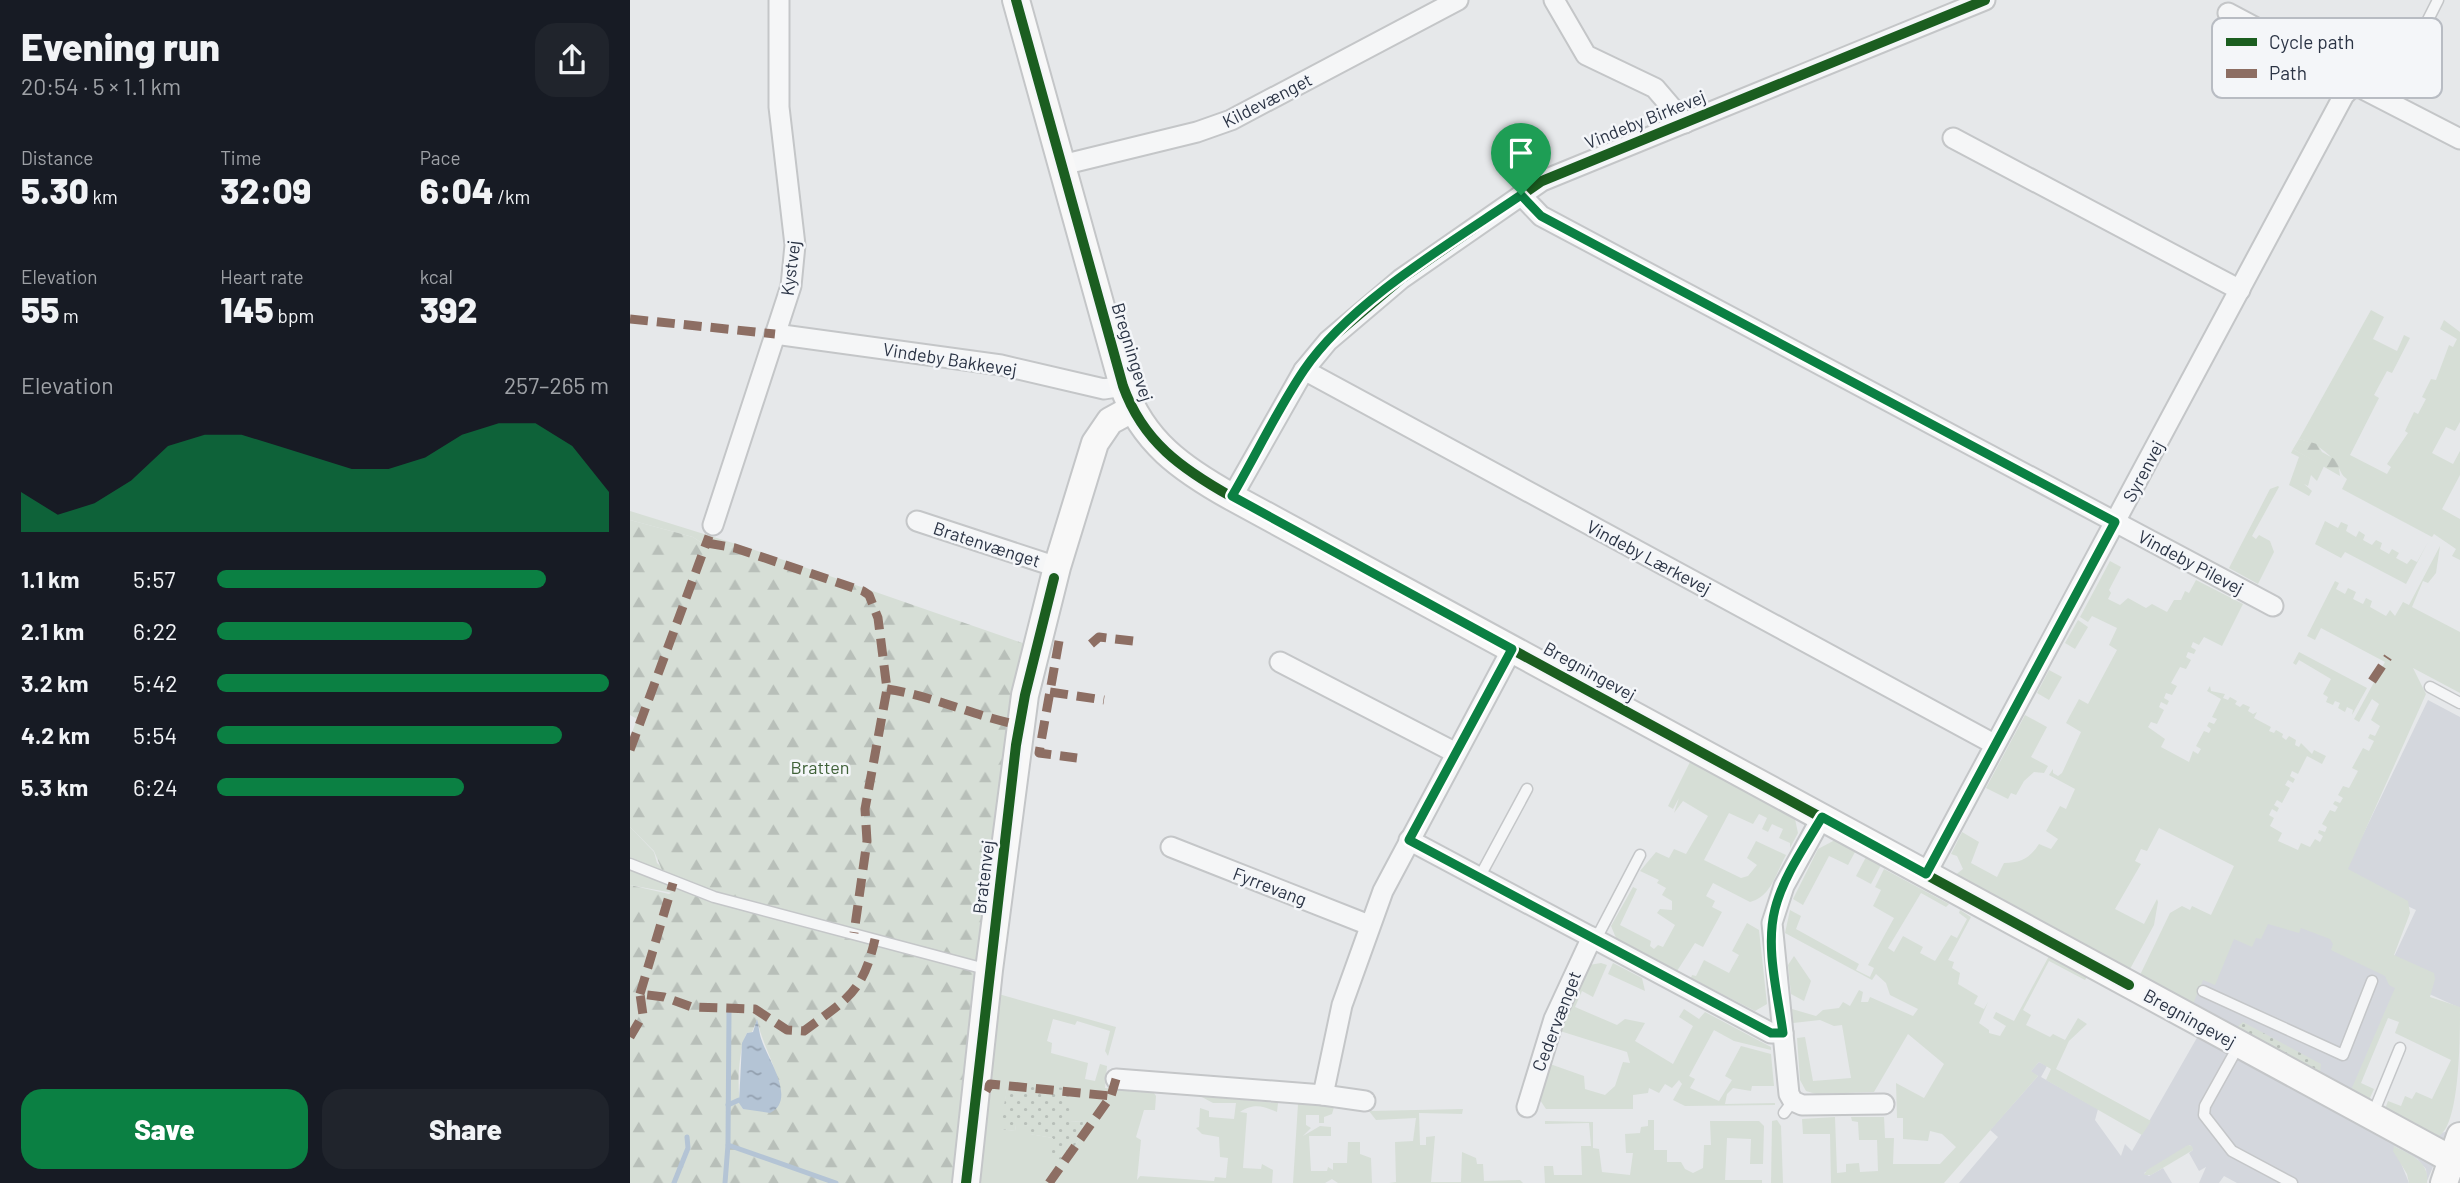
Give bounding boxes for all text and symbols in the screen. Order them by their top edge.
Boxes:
legend [2212,18,2442,98]
text: Evening run [21,23,220,69]
button: share [535,23,609,97]
text: Cycle path [2269,30,2354,53]
text: Path [2269,61,2307,84]
street label: Kildevænget [1219,68,1315,132]
text: 20:54 · 5 × 1.1 km [21,72,181,100]
street label: Vindeby Birkevej [1581,85,1709,153]
pin [1491,123,1551,195]
icon: arrive [1502,134,1540,172]
text: Distance [21,146,93,169]
text: Time [220,146,261,169]
text: Pace [420,146,461,169]
text: 5.30 [21,169,89,211]
text: 32:09 [220,169,311,211]
text: 6:04 [420,169,494,211]
text: km [89,185,118,208]
text: /km [494,185,530,208]
street label: Kystvej [776,239,804,297]
text: Elevation [21,265,98,288]
text: Heart rate [220,265,304,288]
text: kcal [420,265,453,288]
text: 55 [21,288,59,330]
text: 145 [220,288,274,330]
text: 392 [420,288,477,330]
street label: Bregningevej [1108,300,1158,404]
text: m [59,304,79,327]
text: bpm [274,304,314,327]
street label: Vindeby Bakkevej [881,338,1019,380]
text: Elevation [21,371,114,399]
text: 257–265 m [504,371,609,399]
street label: Syrenvej [2118,436,2168,506]
street label: Vindeby Lærkevej [1583,515,1715,599]
street label: Bratenvænget [931,516,1043,572]
street label: Vindeby Pilevej [2134,525,2248,599]
text: 1.1 km [21,565,80,593]
text: 5:57 [133,565,175,593]
text: 2.1 km [21,617,84,645]
text: 6:22 [133,617,177,645]
street label: Bregningevej [1540,637,1640,705]
text: 3.2 km [21,669,89,697]
text: 5:42 [133,669,178,697]
text: 4.2 km [21,721,90,749]
text: 5:54 [133,721,177,749]
park label: Bratten [790,756,850,778]
text: 5.3 km [21,773,88,801]
text: 6:24 [133,773,178,801]
street label: Bratenvej [968,839,998,915]
street label: Fyrrevang [1230,862,1310,910]
street label: Cedervænget [1527,968,1585,1074]
street label: Bregningevej [2140,984,2240,1052]
button: Save [21,1089,308,1169]
button: Share [322,1089,609,1169]

